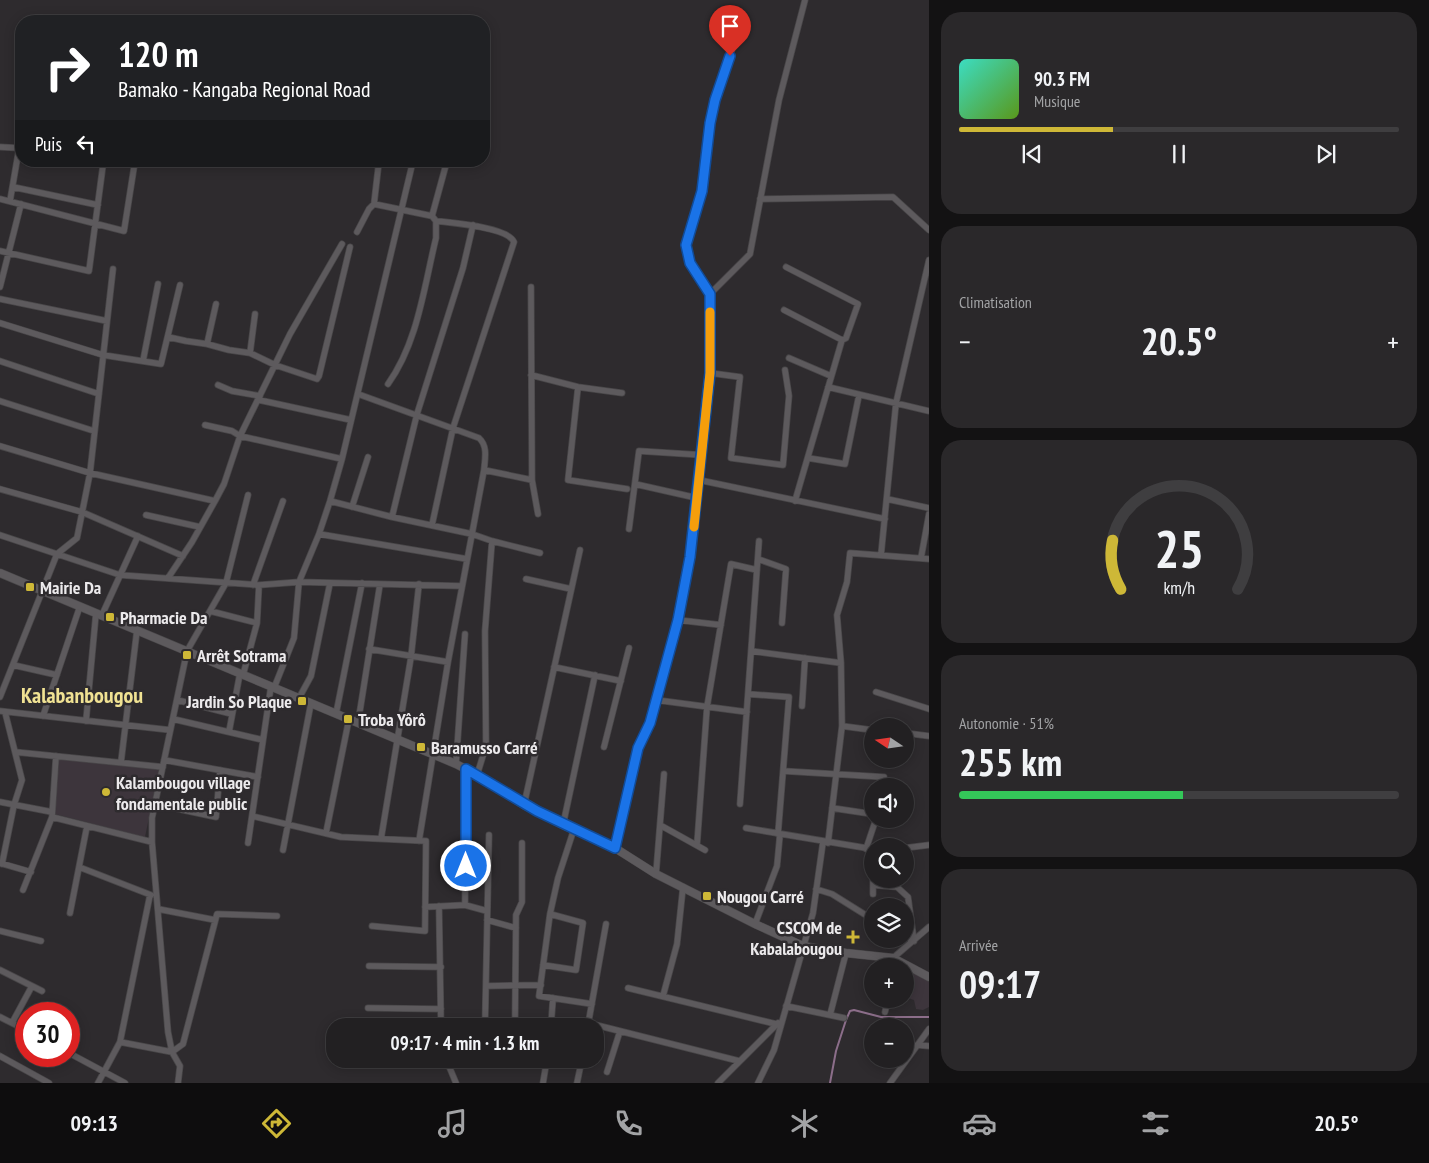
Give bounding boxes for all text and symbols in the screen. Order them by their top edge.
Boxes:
pin [709,5,751,56]
icon: arrive [716,12,744,40]
text: 120 m [118,31,199,77]
icon: right [35,35,100,100]
text: 90.3 FM [1034,67,1090,91]
text: Bamako - Kangaba Regional Road [118,75,371,103]
text: Musique [1034,91,1080,111]
icon: left [72,130,100,158]
text: Puis [35,132,62,156]
icon: previous [1018,140,1046,168]
icon: pause [1165,140,1193,168]
icon: next [1312,140,1340,168]
text: Climatisation [959,292,1032,312]
text: 20.5° [1141,316,1217,365]
text: − [959,323,971,360]
text: + [1387,323,1399,360]
text: 25 [1154,515,1204,582]
place label: Mairie Da [40,576,101,599]
text: km/h [1163,576,1195,599]
marker: Mairie Da [24,581,36,593]
place label: Pharmacie Da [120,606,208,629]
marker: Pharmacie Da [104,611,116,623]
place label: Arrêt Sotrama [196,644,286,667]
marker: Arrêt Sotrama [181,649,193,661]
district label: Kalabanbougou [21,681,143,709]
place label: Jardin So Plaque [186,690,292,713]
marker: Jardin So Plaque [296,695,308,707]
place label: Troba Yôrô [358,708,426,731]
marker: Troba Yôrô [342,713,354,725]
text: Autonomie · 51% [959,713,1054,733]
north arrow [864,718,914,768]
map controls [864,718,914,1068]
place label: Baramusso Carré [431,736,538,759]
text: 255 km [959,737,1062,786]
marker: Baramusso Carré [415,741,427,753]
place label: Kalambougou village fondamentale public [116,771,251,815]
button: sound [864,778,914,828]
marker: Kalambougou village fondamentale public [100,786,112,798]
button: search [864,838,914,888]
position arrow [439,839,491,891]
place label: Nougou Carré [717,885,804,908]
marker: Nougou Carré [701,890,713,902]
button: layers [864,898,914,948]
place label: CSCOM de Kabalabougou [750,916,842,960]
marker: CSCOM de Kabalabougou [846,930,860,944]
text: Arrivée [959,935,998,955]
button: + [864,958,914,1008]
text: 09:17 [959,959,1041,1008]
speed limit sign: 30 [15,1002,80,1067]
button: − [864,1018,914,1068]
text: 09:17 · 4 min · 1.3 km [391,1031,539,1055]
icon: directions [259,1106,294,1141]
icon: music [435,1106,470,1141]
icon: phone [611,1106,646,1141]
icon: climate [787,1106,822,1141]
icon: car [962,1106,997,1141]
icon: filters [1138,1106,1173,1141]
text: 09:13 [70,1109,118,1137]
text: 20.5° [1314,1109,1359,1137]

